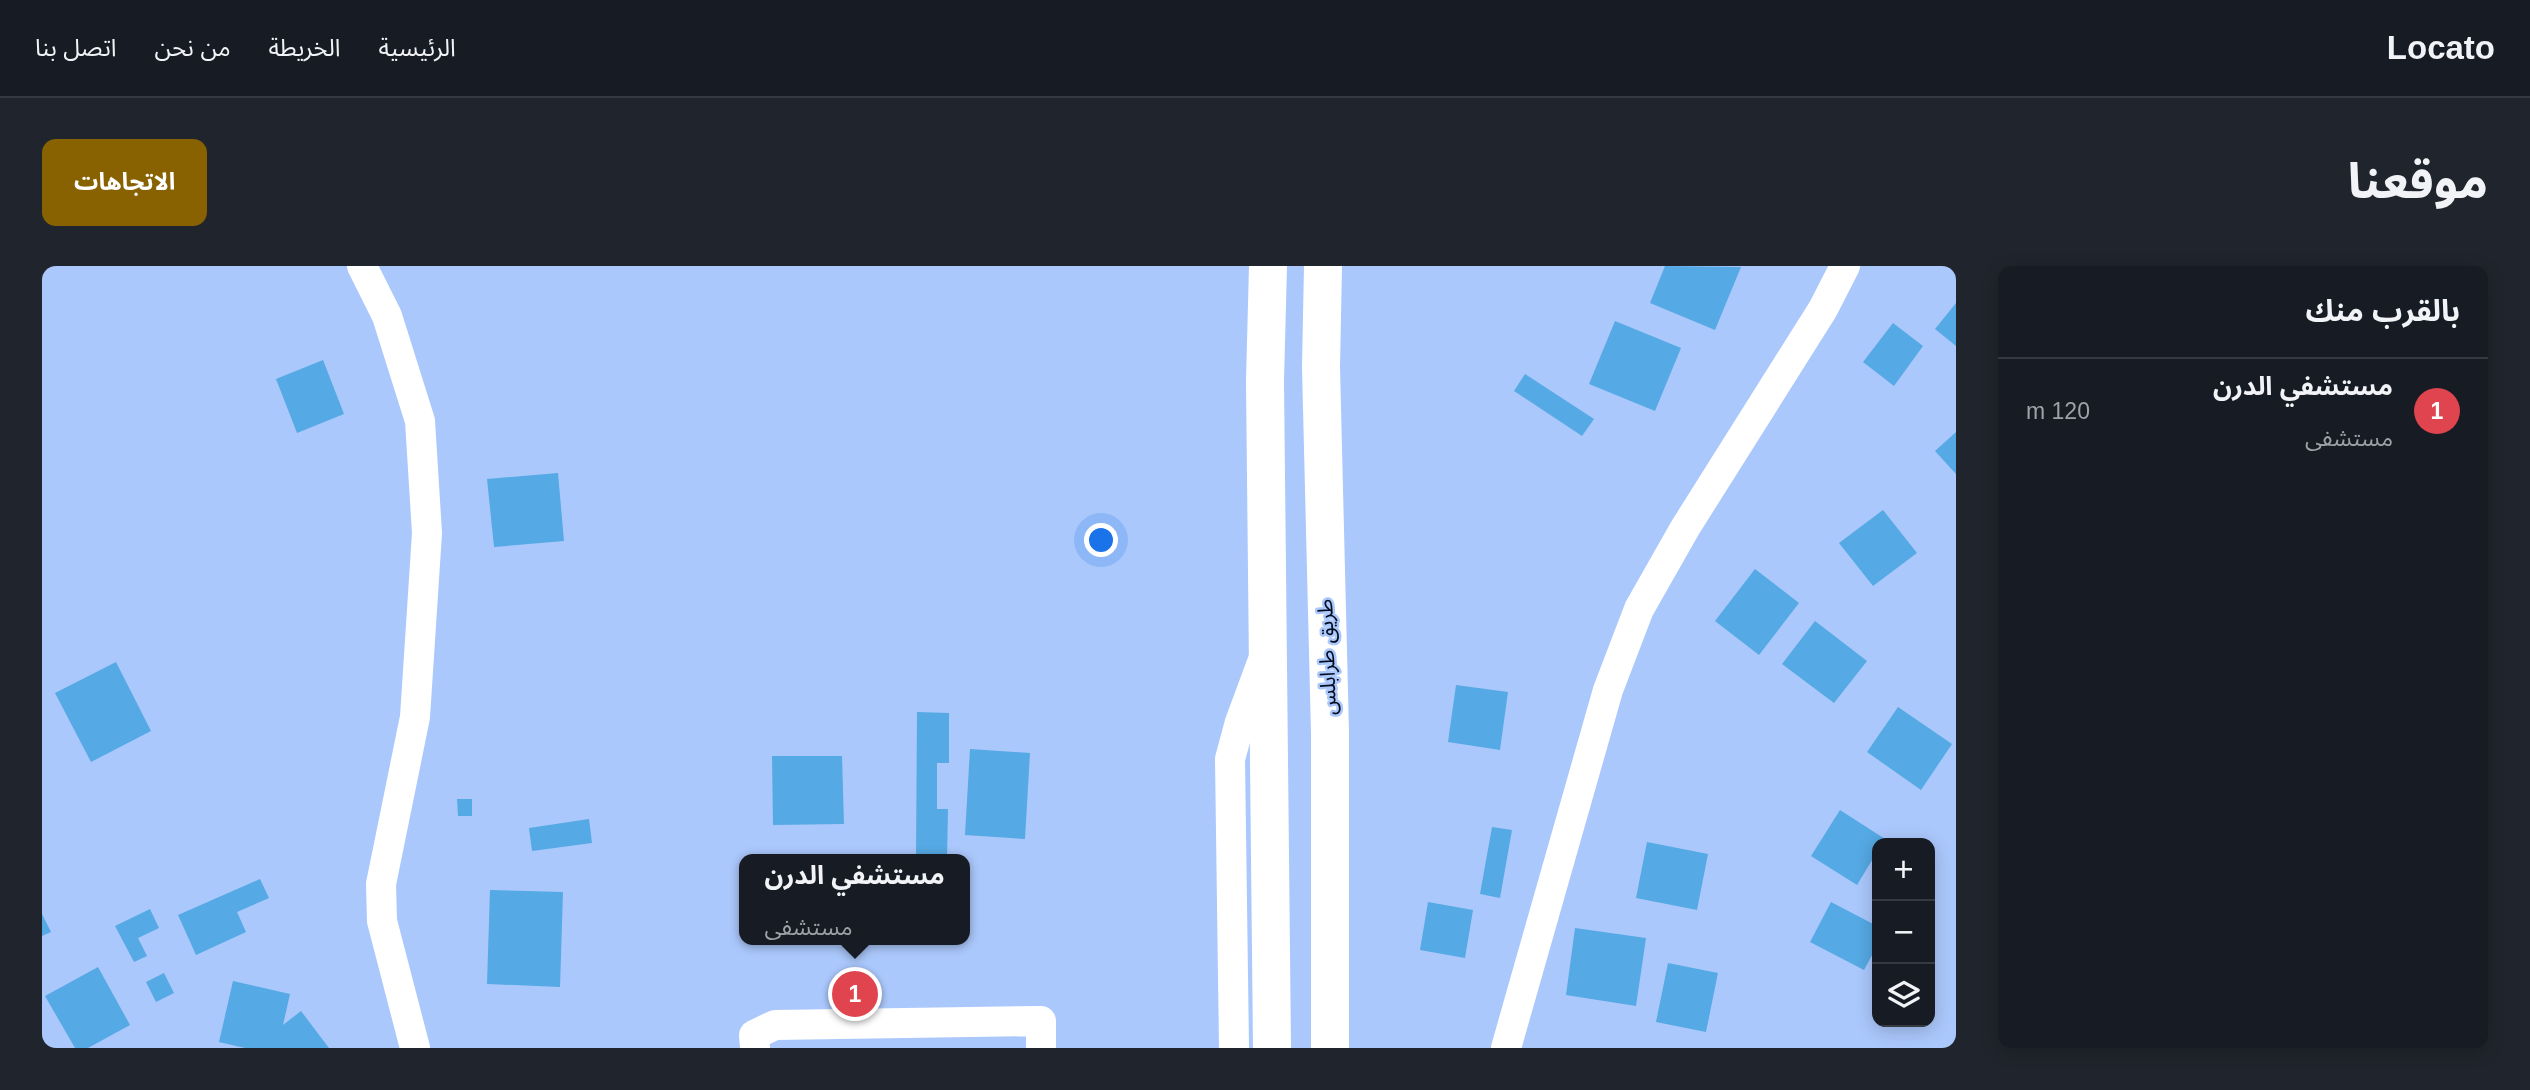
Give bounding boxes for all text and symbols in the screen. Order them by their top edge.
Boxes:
text: Locato [2387,29,2495,66]
text: اتصل بنا [35,34,117,61]
text: من نحن [155,34,231,61]
text: الخريطة [269,34,341,61]
text: الرئيسية [379,34,456,61]
button: الاتجاهات [42,139,207,226]
text: موقعنا [2348,154,2488,208]
text: بالقرب منك [2305,294,2460,327]
text: مستشفي الدرن [2213,371,2393,401]
text: 120 m [2026,398,2090,424]
text: 1 [2431,398,2443,424]
text: مستشفى [2305,425,2393,451]
your location [1084,523,1118,557]
street label: طريق طرابلس [1313,598,1342,716]
map controls [1872,838,1935,1027]
button: + [1872,838,1935,901]
popup [739,854,970,945]
text: مستشفي الدرن [764,860,945,890]
button: − [1872,901,1935,964]
text: مستشفى [764,914,853,940]
button: layers [1872,964,1935,1027]
pin: 1 [832,968,878,1020]

